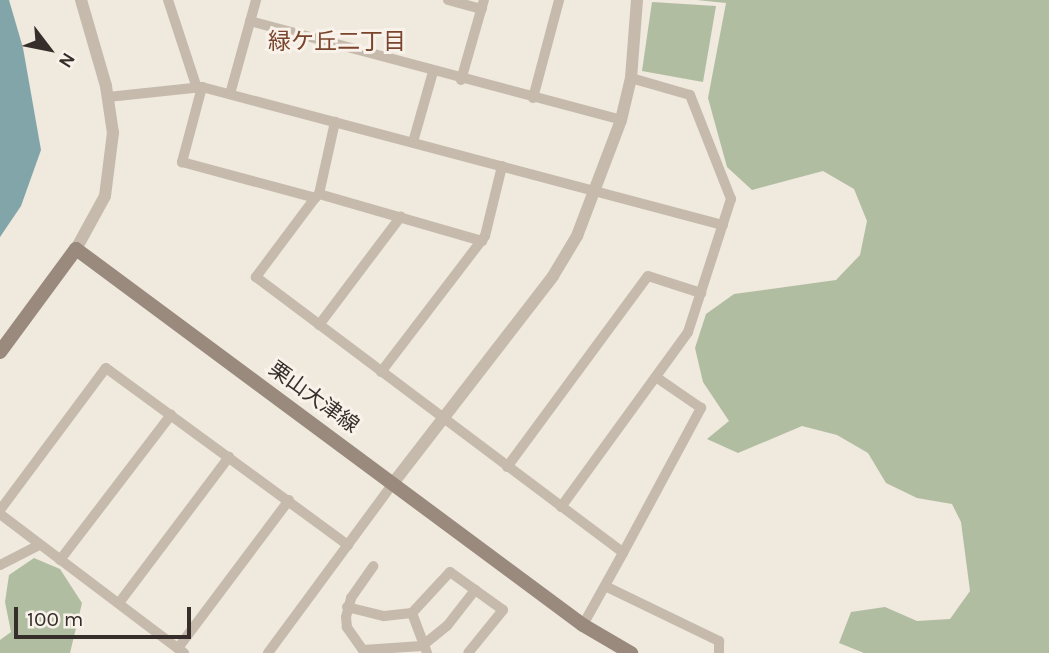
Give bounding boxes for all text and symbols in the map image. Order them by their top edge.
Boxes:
north arrow [14,14,84,84]
district label: 緑ケ丘二丁目 [268,28,406,56]
text: N [54,49,80,72]
street label: 栗山大津線 [264,356,364,438]
scale bar [18,594,194,638]
text: 100 m [27,607,84,631]

